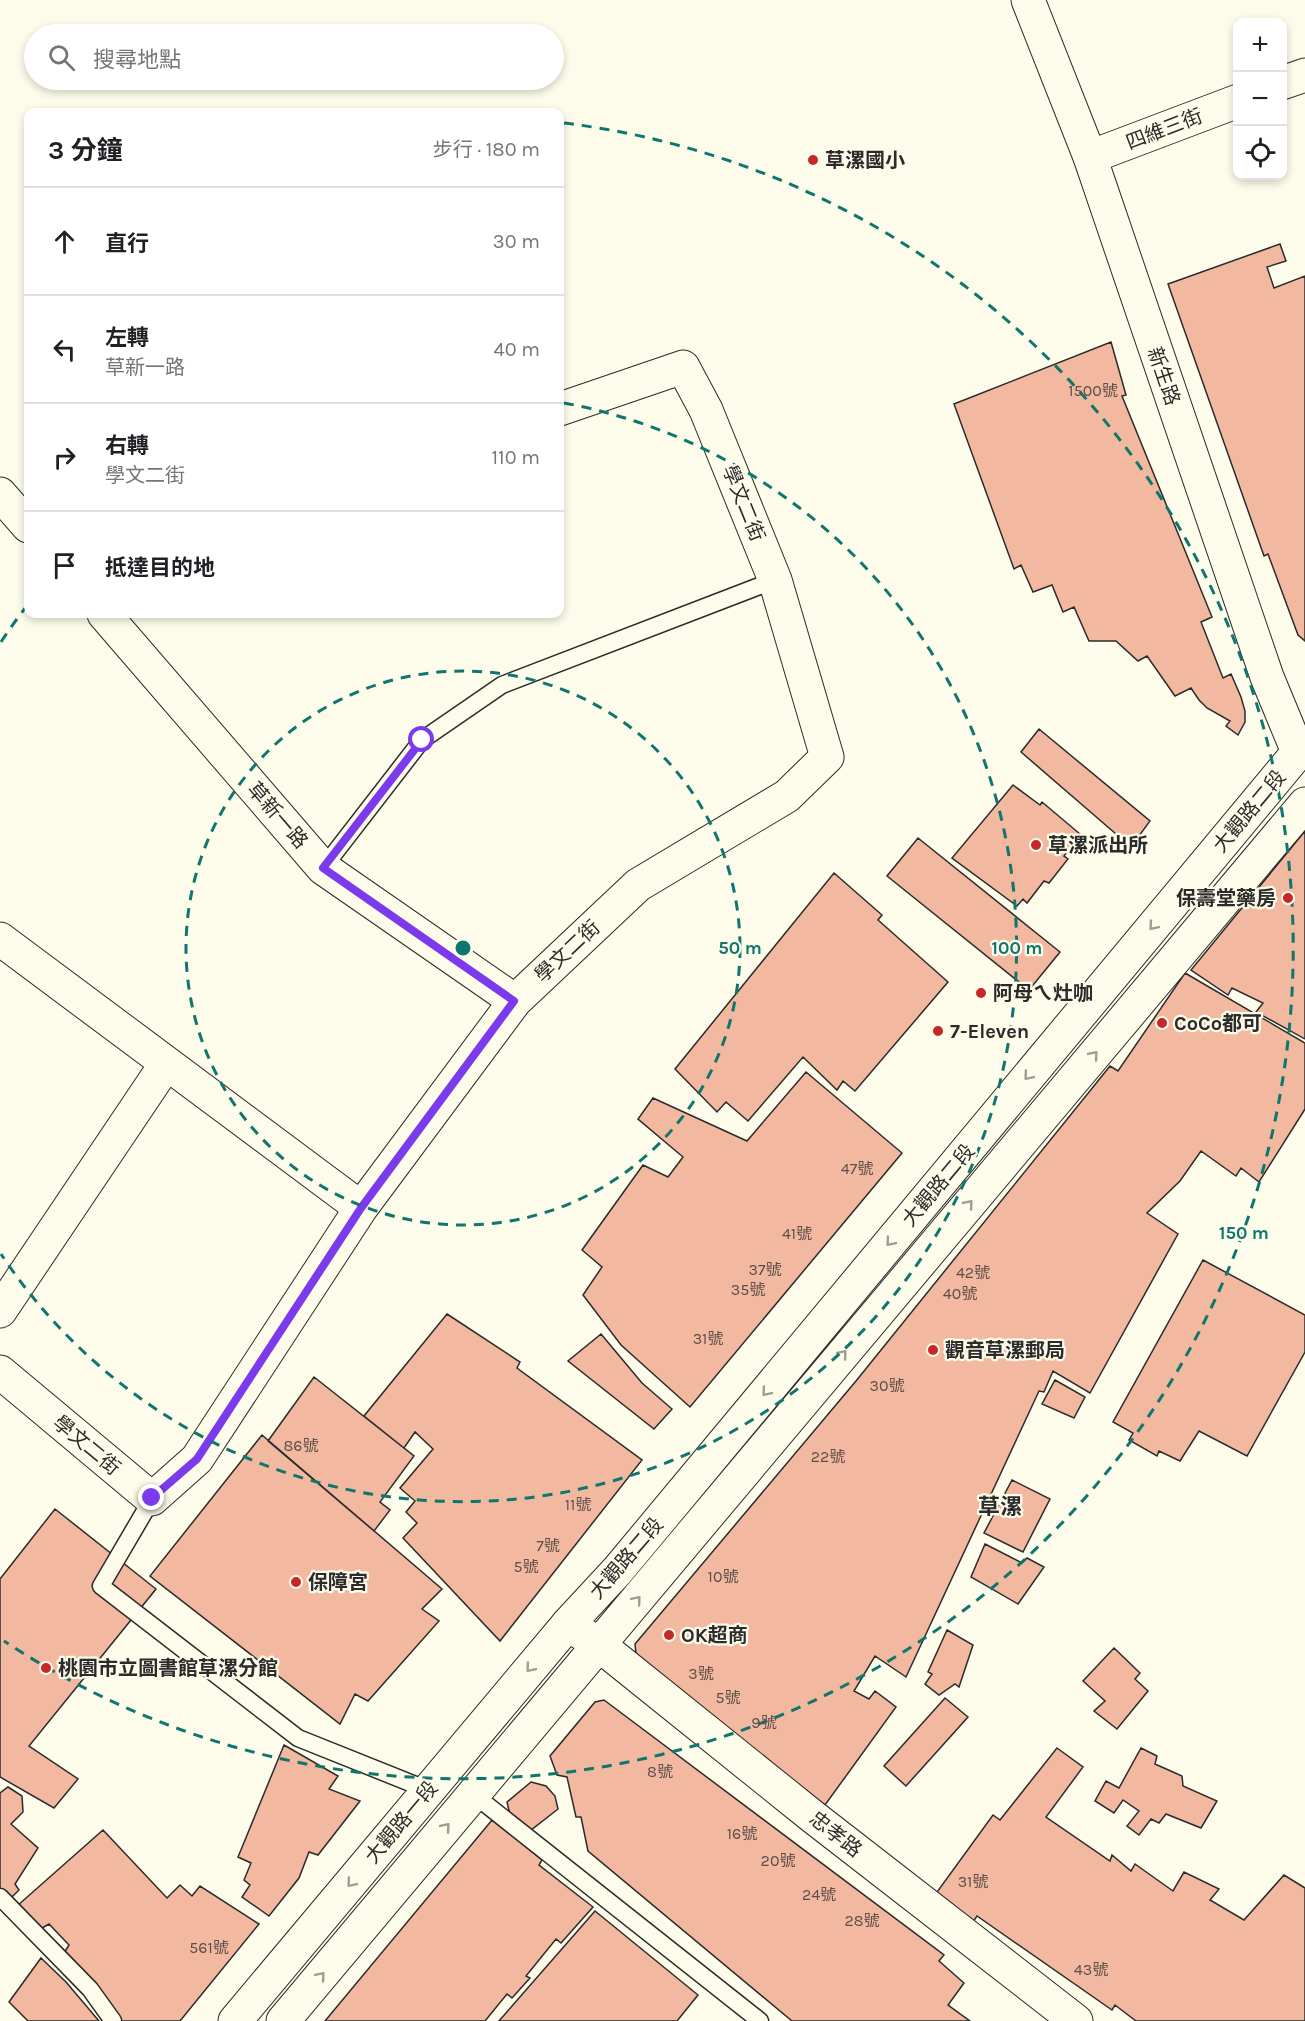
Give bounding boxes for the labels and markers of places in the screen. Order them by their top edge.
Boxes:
place label: 草漯國小 [825,149,905,172]
marker: 草漯國小 [806,153,820,167]
place label: 草漯派出所 [1048,834,1148,857]
marker: 草漯派出所 [1029,838,1043,852]
place label: 保壽堂藥房 [1176,887,1276,910]
marker: 保壽堂藥房 [1281,891,1295,905]
centre of rings [453,938,473,958]
place label: 阿母ㄟ灶咖 [993,982,1093,1005]
marker: 阿母ㄟ灶咖 [974,986,988,1000]
place label: CoCo都可 [1174,1012,1262,1035]
marker: CoCo都可 [1155,1016,1169,1030]
place label: 7-Eleven [950,1020,1029,1043]
marker: 7-Eleven [931,1024,945,1038]
place label: 觀音草漯郵局 [945,1339,1065,1362]
marker: 觀音草漯郵局 [926,1343,940,1357]
place label: 保障宮 [308,1571,368,1594]
marker: 保障宮 [289,1575,303,1589]
place label: OK超商 [681,1624,748,1647]
marker: OK超商 [662,1628,676,1642]
place label: 桃園市立圖書館草漯分館 [58,1657,278,1680]
marker: 桃園市立圖書館草漯分館 [39,1661,53,1675]

